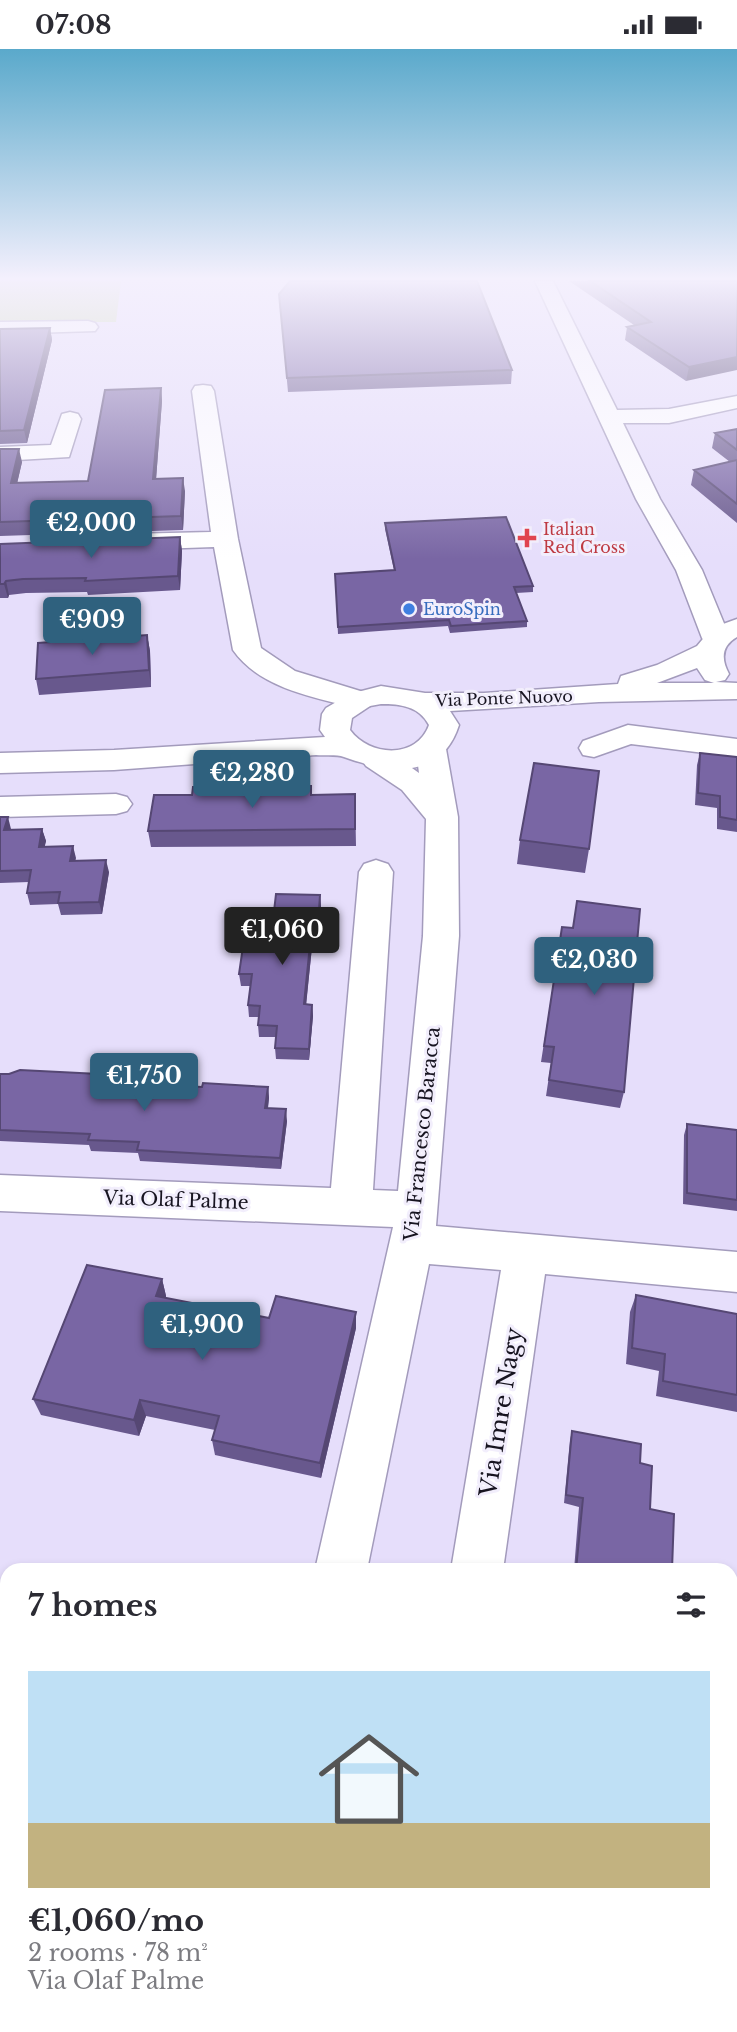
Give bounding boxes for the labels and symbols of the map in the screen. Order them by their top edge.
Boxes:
pin: €2,000 [34,501,148,560]
place label: Italian Red Cross [543,519,625,557]
marker: Italian Red Cross [517,528,537,548]
pin: €909 [51,597,133,657]
place label: EuroSpin [423,599,501,619]
marker: EuroSpin [401,601,417,617]
street label: Via Ponte Nuovo [434,686,573,710]
pin: €2,280 [195,751,309,810]
pin: €1,060 [225,907,339,967]
pin: €2,030 [537,937,651,997]
street label: Via Francesco Baracca [399,1025,445,1243]
pin: €1,750 [87,1053,201,1113]
street label: Via Olaf Palme [102,1186,249,1214]
pin: €1,900 [145,1303,259,1362]
street label: Via Imre Nagy [474,1325,528,1499]

